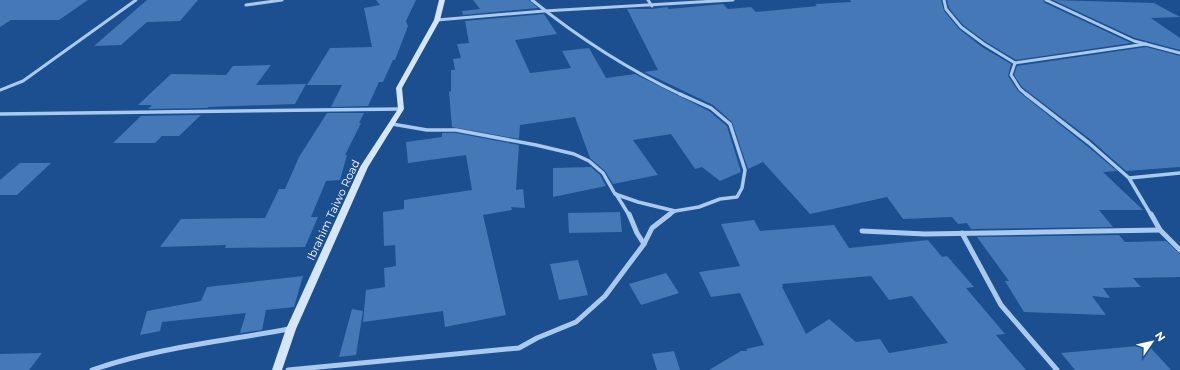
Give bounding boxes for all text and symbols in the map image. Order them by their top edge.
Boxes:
street label: Ibrahim Taiwo Road [303,157,363,263]
north arrow [1132,322,1172,362]
text: N [1152,329,1169,344]

